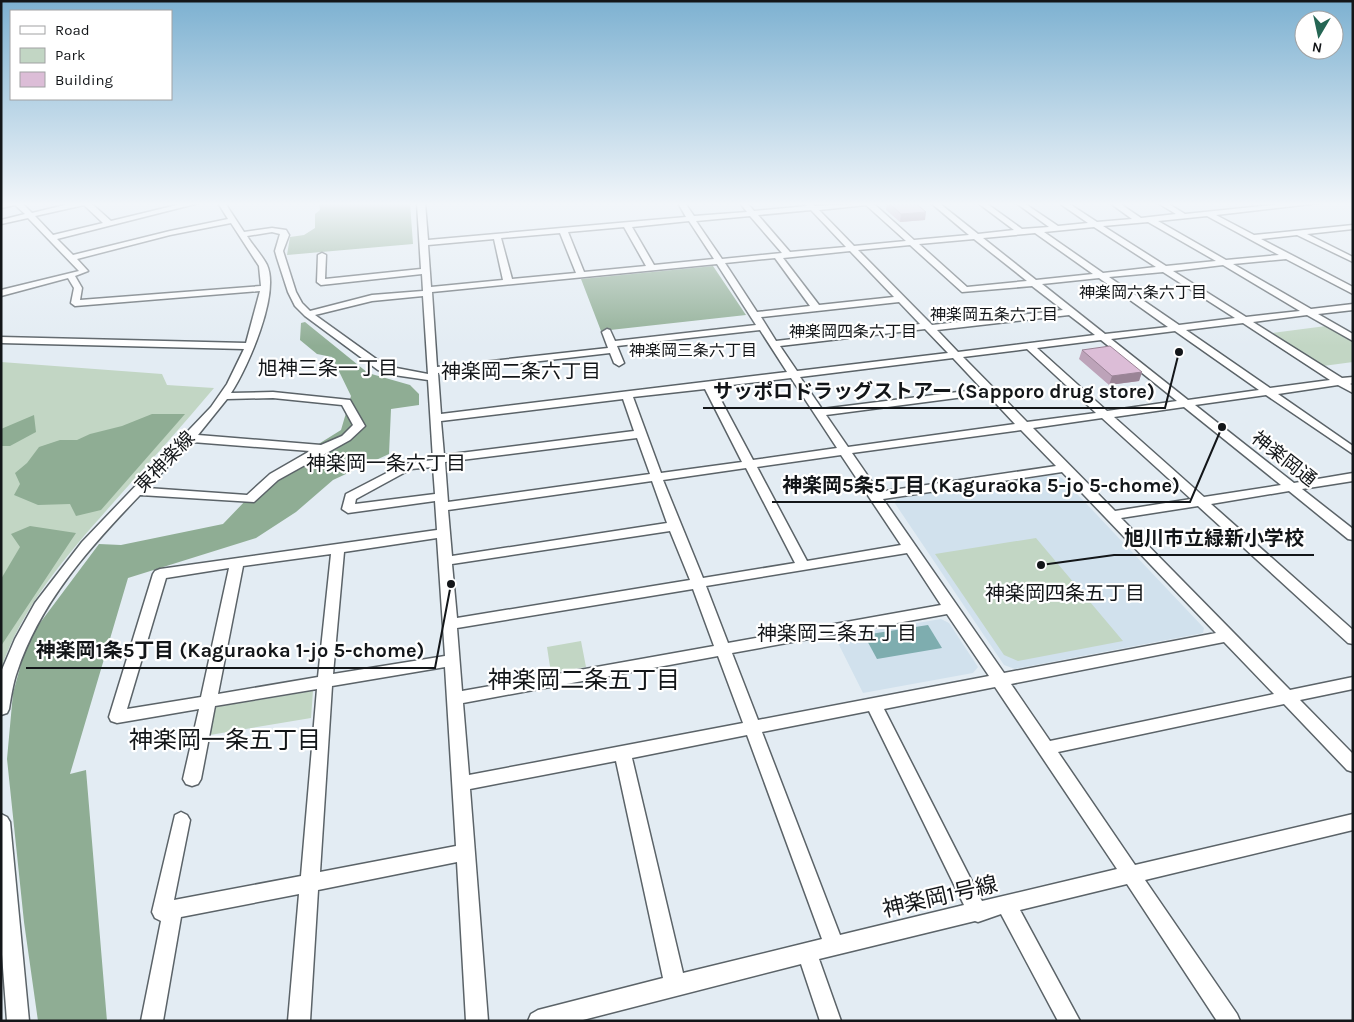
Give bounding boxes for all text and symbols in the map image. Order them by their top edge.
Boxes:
legend [10,10,172,100]
north arrow [1294,10,1344,60]
text: Road [55,21,90,39]
text: N [1311,38,1323,57]
text: Park [55,46,85,64]
text: Building [55,71,113,89]
district label: 神楽岡六条六丁目 [1079,283,1207,302]
district label: 神楽岡五条六丁目 [930,305,1058,324]
district label: 神楽岡四条六丁目 [789,322,917,341]
district label: 神楽岡三条六丁目 [629,341,757,360]
district label: 旭神三条一丁目 [258,357,398,380]
district label: 神楽岡二条六丁目 [441,360,601,383]
callout: サッポロドラッグストアー (Sapporo drug store) [703,373,1165,408]
text: サッポロドラッグストアー (Sapporo drug store) [713,380,1155,403]
street label: 東神楽線 [131,427,199,497]
street label: 神楽岡通 [1247,427,1321,491]
district label: 神楽岡一条六丁目 [306,452,466,475]
callout: 神楽岡5条5丁目 (Kaguraoka 5-jo 5-chome) [772,467,1190,502]
text: 神楽岡5条5丁目 (Kaguraoka 5-jo 5-chome) [782,474,1180,497]
callout: 旭川市立緑新小学校 [1114,520,1314,555]
text: 旭川市立緑新小学校 [1124,527,1304,550]
district label: 神楽岡四条五丁目 [985,582,1145,605]
district label: 神楽岡三条五丁目 [757,622,917,645]
callout: 神楽岡1条5丁目 (Kaguraoka 1-jo 5-chome) [26,633,435,668]
text: 神楽岡1条5丁目 (Kaguraoka 1-jo 5-chome) [36,639,424,662]
district label: 神楽岡二条五丁目 [488,666,680,694]
district label: 神楽岡一条五丁目 [129,726,321,754]
street label: 神楽岡1号線 [880,871,1000,923]

